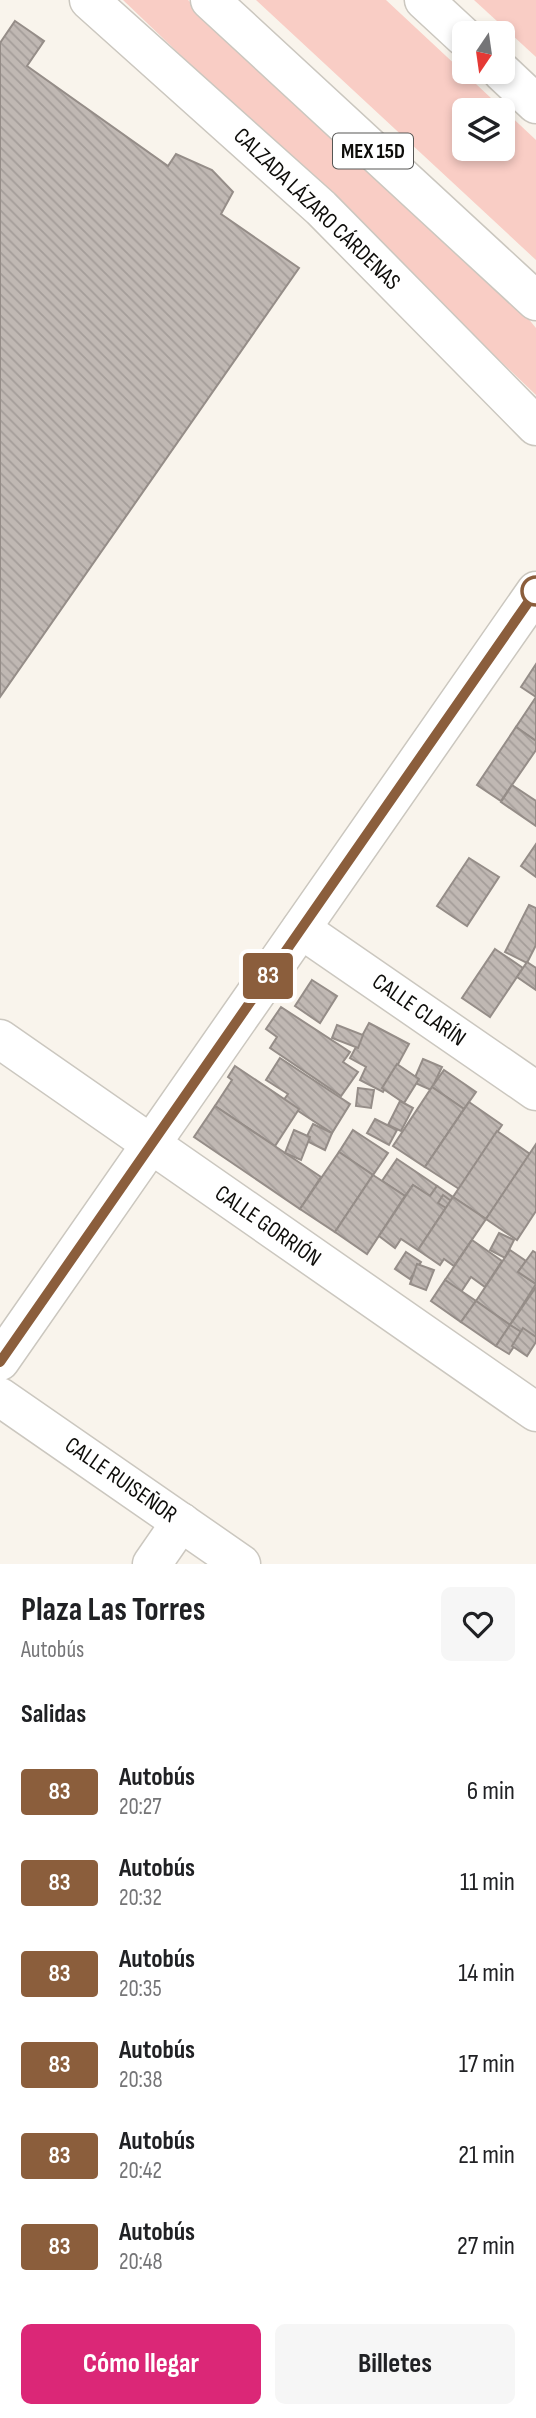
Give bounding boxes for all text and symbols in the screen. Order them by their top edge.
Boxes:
north arrow [452,21,514,84]
map controls [452,21,515,161]
button: layers [452,98,515,161]
street label: CALZADA LÁZARO CÁRDENAS [228,122,406,296]
road number: MEX 15D [333,134,413,168]
unlabelled marker [521,576,536,606]
line badge: 83 [236,953,300,999]
text: 83 [257,961,279,990]
street label: CALLE CLARÍN [367,968,471,1052]
street label: CALLE GORRIÓN [210,1179,326,1273]
street label: CALLE RUISEÑOR [59,1431,183,1529]
button: heart [441,1587,515,1661]
text: Plaza Las Torres [21,1590,206,1630]
text: Autobús [21,1636,84,1664]
text: Salidas [21,1699,86,1730]
text: Autobús [119,1762,195,1793]
text: 6 min [467,1776,515,1807]
text: 83 [48,1777,71,1806]
text: 20:27 [119,1793,162,1821]
text: Autobús [119,1853,195,1884]
text: 11 min [460,1867,515,1898]
text: 83 [48,1868,71,1897]
text: 20:32 [119,1884,162,1912]
text: Autobús [119,1944,195,1975]
text: 14 min [458,1958,515,1989]
text: 83 [48,1959,71,1988]
text: 20:35 [119,1975,162,2003]
text: Autobús [119,2035,195,2066]
text: 17 min [459,2049,515,2080]
text: 83 [48,2050,71,2079]
text: 20:38 [119,2066,163,2094]
text: Autobús [119,2126,195,2157]
text: 21 min [458,2140,515,2171]
text: 83 [48,2141,71,2170]
text: 20:42 [119,2157,162,2185]
text: Autobús [119,2217,195,2248]
text: 27 min [457,2231,515,2262]
text: 83 [48,2232,71,2261]
text: 20:48 [119,2248,163,2276]
button: Cómo llegar [21,2324,261,2404]
button: Billetes [275,2324,515,2404]

